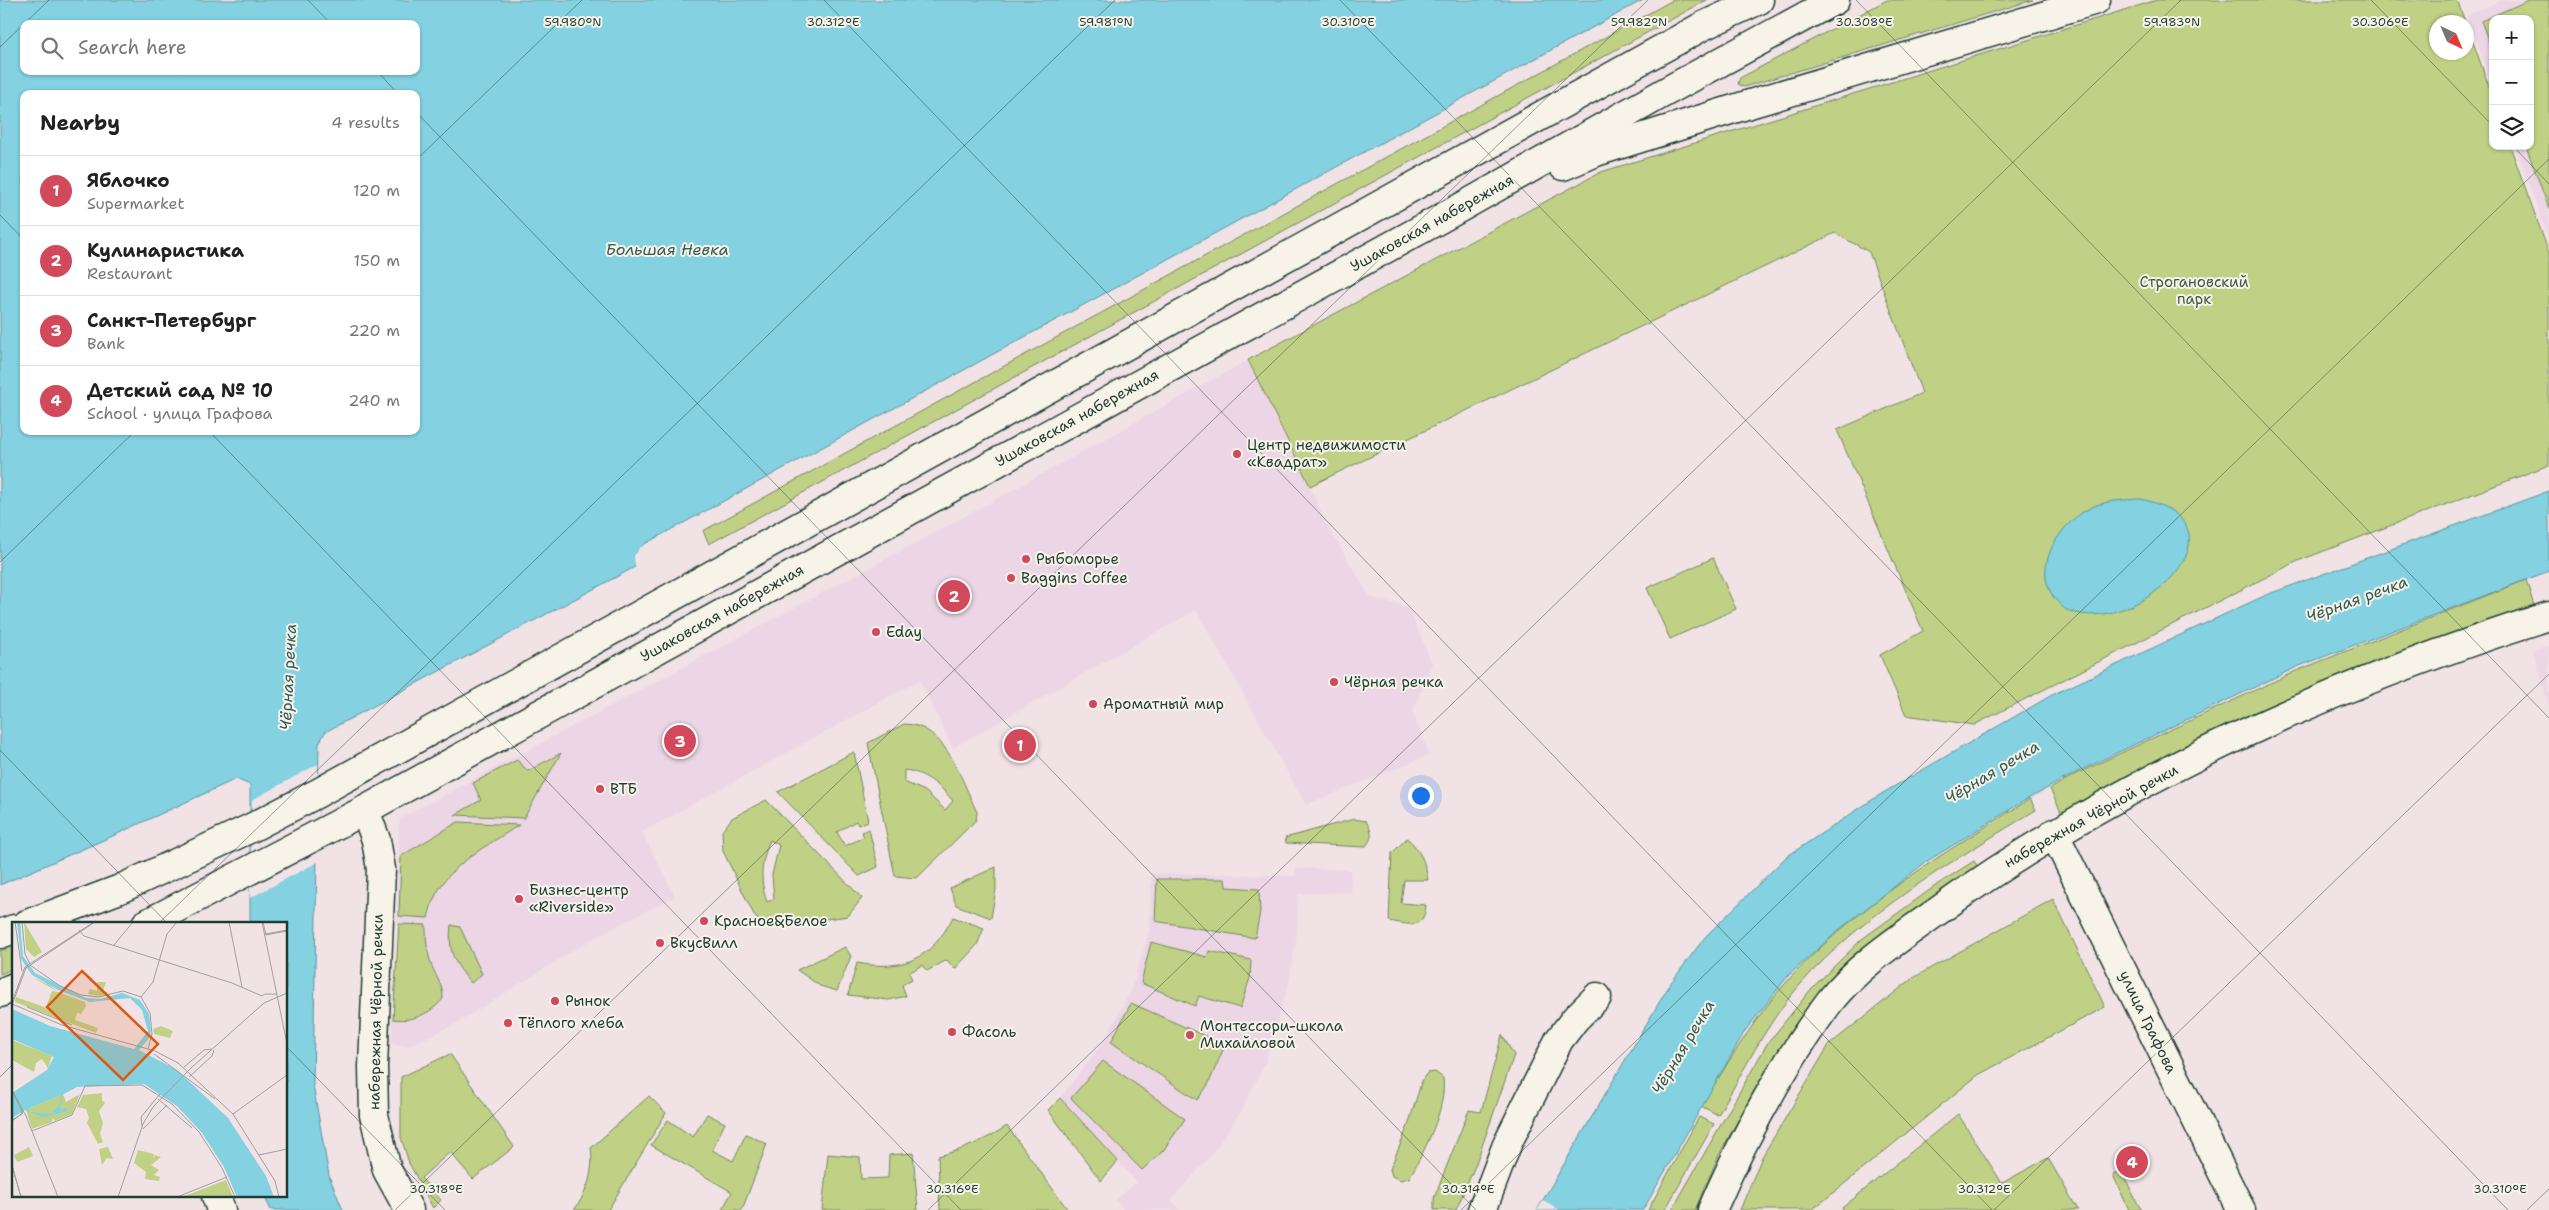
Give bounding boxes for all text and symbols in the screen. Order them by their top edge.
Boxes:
text: 59.980°N [545,14,601,30]
text: 30.312°E [806,14,860,30]
text: 59.981°N [1079,14,1133,30]
text: 30.310°E [1321,14,1375,30]
text: 59.982°N [1611,14,1667,30]
text: 30.308°E [1835,14,1893,30]
text: 59.983°N [2144,14,2200,30]
text: 30.306°E [2351,14,2409,30]
north arrow [2429,15,2474,60]
map controls [2489,15,2534,150]
button: + [2489,15,2534,60]
search box [20,20,420,75]
icon: search [38,34,66,62]
text: Search here [78,35,187,60]
button: − [2489,60,2534,105]
button: layers [2489,105,2534,150]
text: Nearby [40,109,120,137]
text: 4 results [331,112,400,133]
text: Яблочко [87,168,170,193]
street label: Ушаковская набережная [1347,170,1517,276]
text: 1 [52,180,60,201]
text: 120 m [353,180,400,201]
text: Supermarket [87,193,184,214]
text: Кулинаристика [87,238,244,263]
water label: Большая Невка [605,239,729,260]
text: 2 [50,250,62,271]
text: 150 m [353,250,400,271]
text: Restaurant [87,263,173,284]
park label: Строгановский парк [2139,272,2249,309]
text: Санкт-Петербург [87,308,256,333]
text: 3 [50,320,62,341]
text: 220 m [348,320,400,341]
text: Bank [87,333,125,354]
street label: Ушаковская набережная [992,365,1162,471]
text: Детский сад № 10 [87,378,273,403]
text: 4 [50,390,62,411]
text: 240 m [348,390,400,411]
text: School · улица Графова [87,403,273,424]
place label: Центр недвижимости «Квадрат» [1247,435,1406,472]
marker: Центр недвижимости «Квадрат» [1231,448,1243,460]
place label: Рыбоморье [1036,549,1119,569]
marker: Рыбоморье [1020,553,1032,565]
street label: Ушаковская набережная [637,560,807,666]
place label: Baggins Coffee [1021,568,1128,588]
water label: Чёрная речка [2303,571,2411,627]
marker: Baggins Coffee [1005,572,1017,584]
pin: 2 [938,577,970,615]
place label: Eday [886,622,922,642]
water label: Чёрная речка [275,623,301,731]
marker: Eday [870,626,882,638]
place label: Чёрная речка [1344,672,1444,692]
marker: Чёрная речка [1328,676,1340,688]
place label: Ароматный мир [1103,694,1224,714]
marker: Ароматный мир [1087,698,1099,710]
pin: 3 [664,722,696,760]
pin: 1 [1004,726,1036,764]
water label: Чёрная речка [1941,736,2043,808]
street label: набережная Чёрной речки [2000,760,2182,872]
place label: ВТБ [610,779,637,799]
marker: ВТБ [594,783,606,795]
your location [1408,783,1434,809]
place label: Бизнес-центр «Riverside» [529,880,629,917]
marker: Бизнес-центр «Riverside» [513,893,525,905]
place label: Красное&Белое [714,911,828,931]
street label: набережная Чёрной речки [364,914,388,1110]
marker: Красное&Белое [698,915,710,927]
inset map [12,922,288,1198]
place label: ВкусВилл [670,933,738,953]
marker: ВкусВилл [654,937,666,949]
street label: улица Графова [2114,967,2182,1077]
place label: Рынок [565,991,610,1011]
marker: Рынок [549,995,561,1007]
water label: Чёрная речка [1647,996,1719,1098]
place label: Тёплого хлеба [518,1013,625,1033]
place label: Монтессори-школа Михайловой [1200,1016,1344,1053]
marker: Тёплого хлеба [502,1017,514,1029]
place label: Фасоль [962,1022,1017,1042]
marker: Фасоль [946,1026,958,1038]
marker: Монтессори-школа Михайловой [1184,1029,1196,1041]
pin: 4 [2116,1143,2148,1181]
text: 30.318°E [409,1181,463,1197]
text: 30.316°E [925,1181,979,1197]
text: 30.314°E [1441,1181,1495,1197]
text: 30.312°E [1957,1181,2011,1197]
text: 30.310°E [2473,1181,2527,1197]

